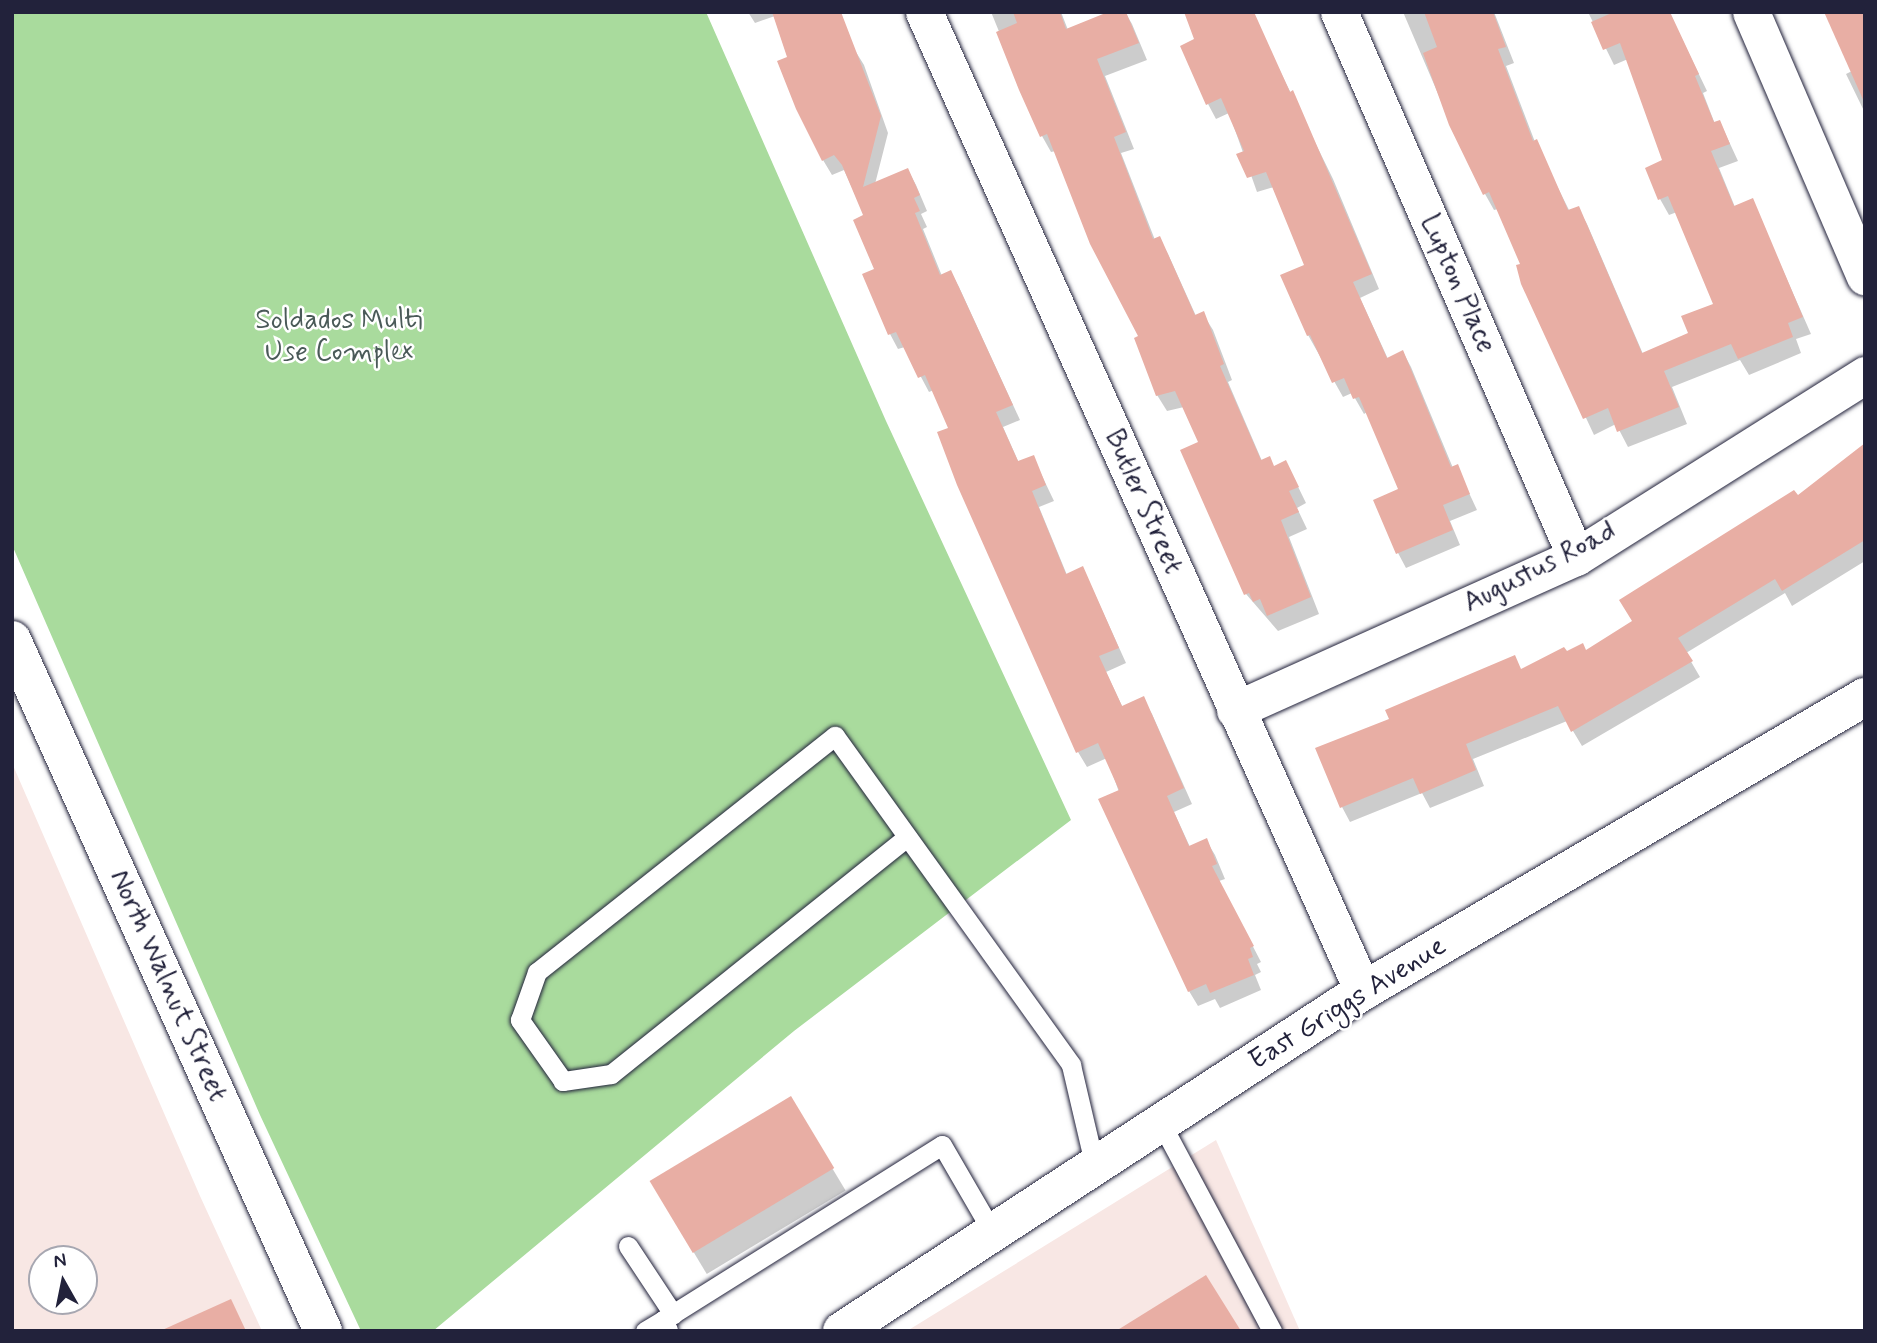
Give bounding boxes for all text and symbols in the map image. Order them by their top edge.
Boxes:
street label: Lupton Place [1412,210,1502,358]
park label: Soldados Multi Use Complex [255,304,423,370]
street label: Butler Street [1095,422,1191,582]
street label: Augustus Road [1459,516,1621,620]
street label: North Walnut Street [101,863,235,1109]
street label: East Griggs Avenue [1243,929,1453,1079]
north arrow [28,1245,98,1315]
text: N [52,1247,68,1274]

